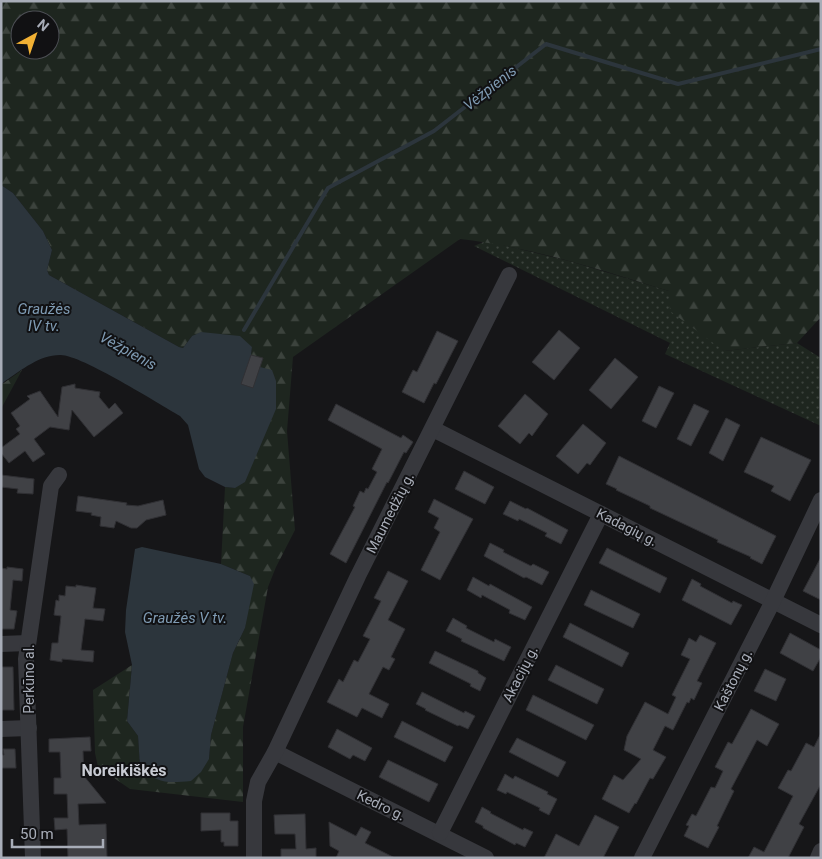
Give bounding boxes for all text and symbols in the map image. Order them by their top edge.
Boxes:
north arrow [10,10,60,60]
text: N [34,16,52,34]
water label: Vėžpienis [460,62,520,114]
water label: Graužės IV tv. [18,300,70,335]
water label: Vėžpienis [96,328,160,374]
street label: Maumedžių g. [363,470,417,556]
street label: Kadagių g. [594,505,660,549]
water label: Graužės V tv. [143,609,227,627]
street label: Akacijų g. [499,643,541,705]
street label: Perkūno al. [21,644,37,714]
street label: Kaštonų g. [711,647,755,713]
district label: Noreikiškės [81,761,167,780]
street label: Kedro g. [354,787,408,823]
scale bar [12,816,104,848]
text: 50 m [20,825,54,843]

